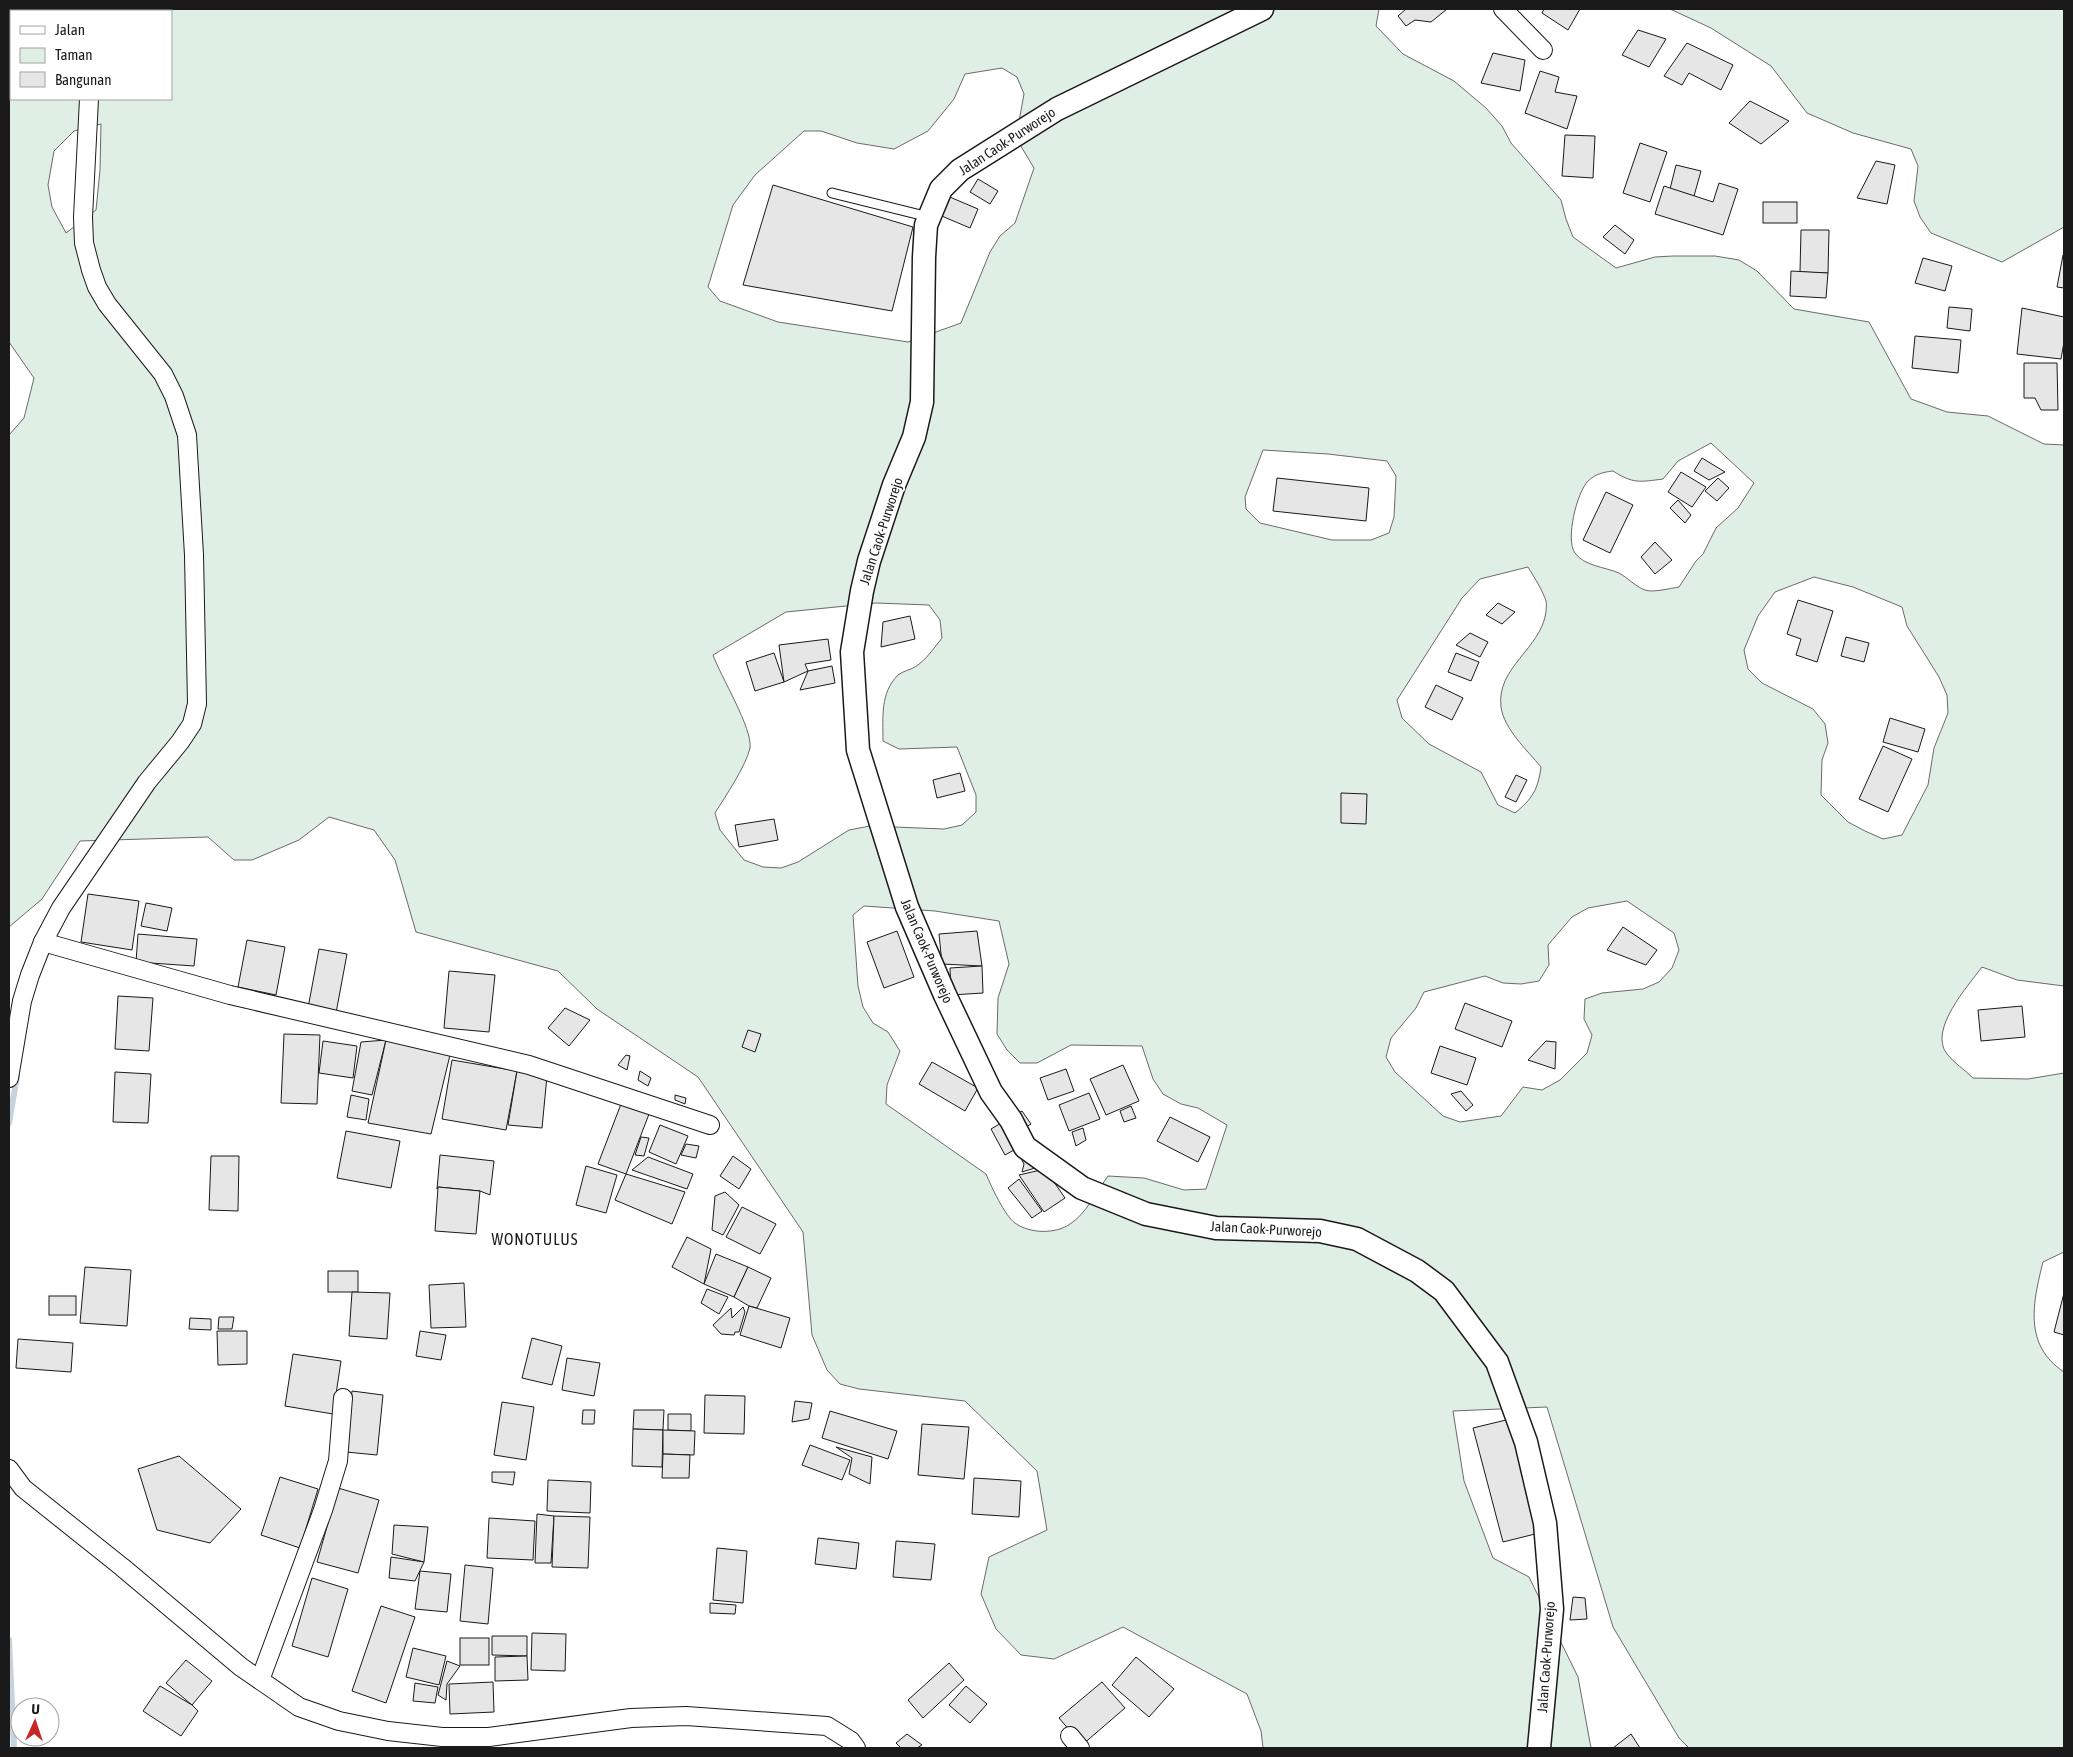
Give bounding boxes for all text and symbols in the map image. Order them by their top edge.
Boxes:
legend [10,10,172,100]
text: Jalan [55,21,85,38]
text: Taman [55,46,93,63]
text: Bangunan [55,71,112,88]
street label: Jalan Caok-Purworejo [956,104,1058,178]
street label: Jalan Caok-Purworejo [856,475,906,587]
street label: Jalan Caok-Purworejo [898,896,956,1006]
street label: Jalan Caok-Purworejo [1210,1218,1322,1240]
district label: WONOTULUS [491,1230,579,1248]
street label: Jalan Caok-Purworejo [1534,1601,1558,1713]
north arrow [10,1697,60,1747]
text: U [31,1701,40,1717]

